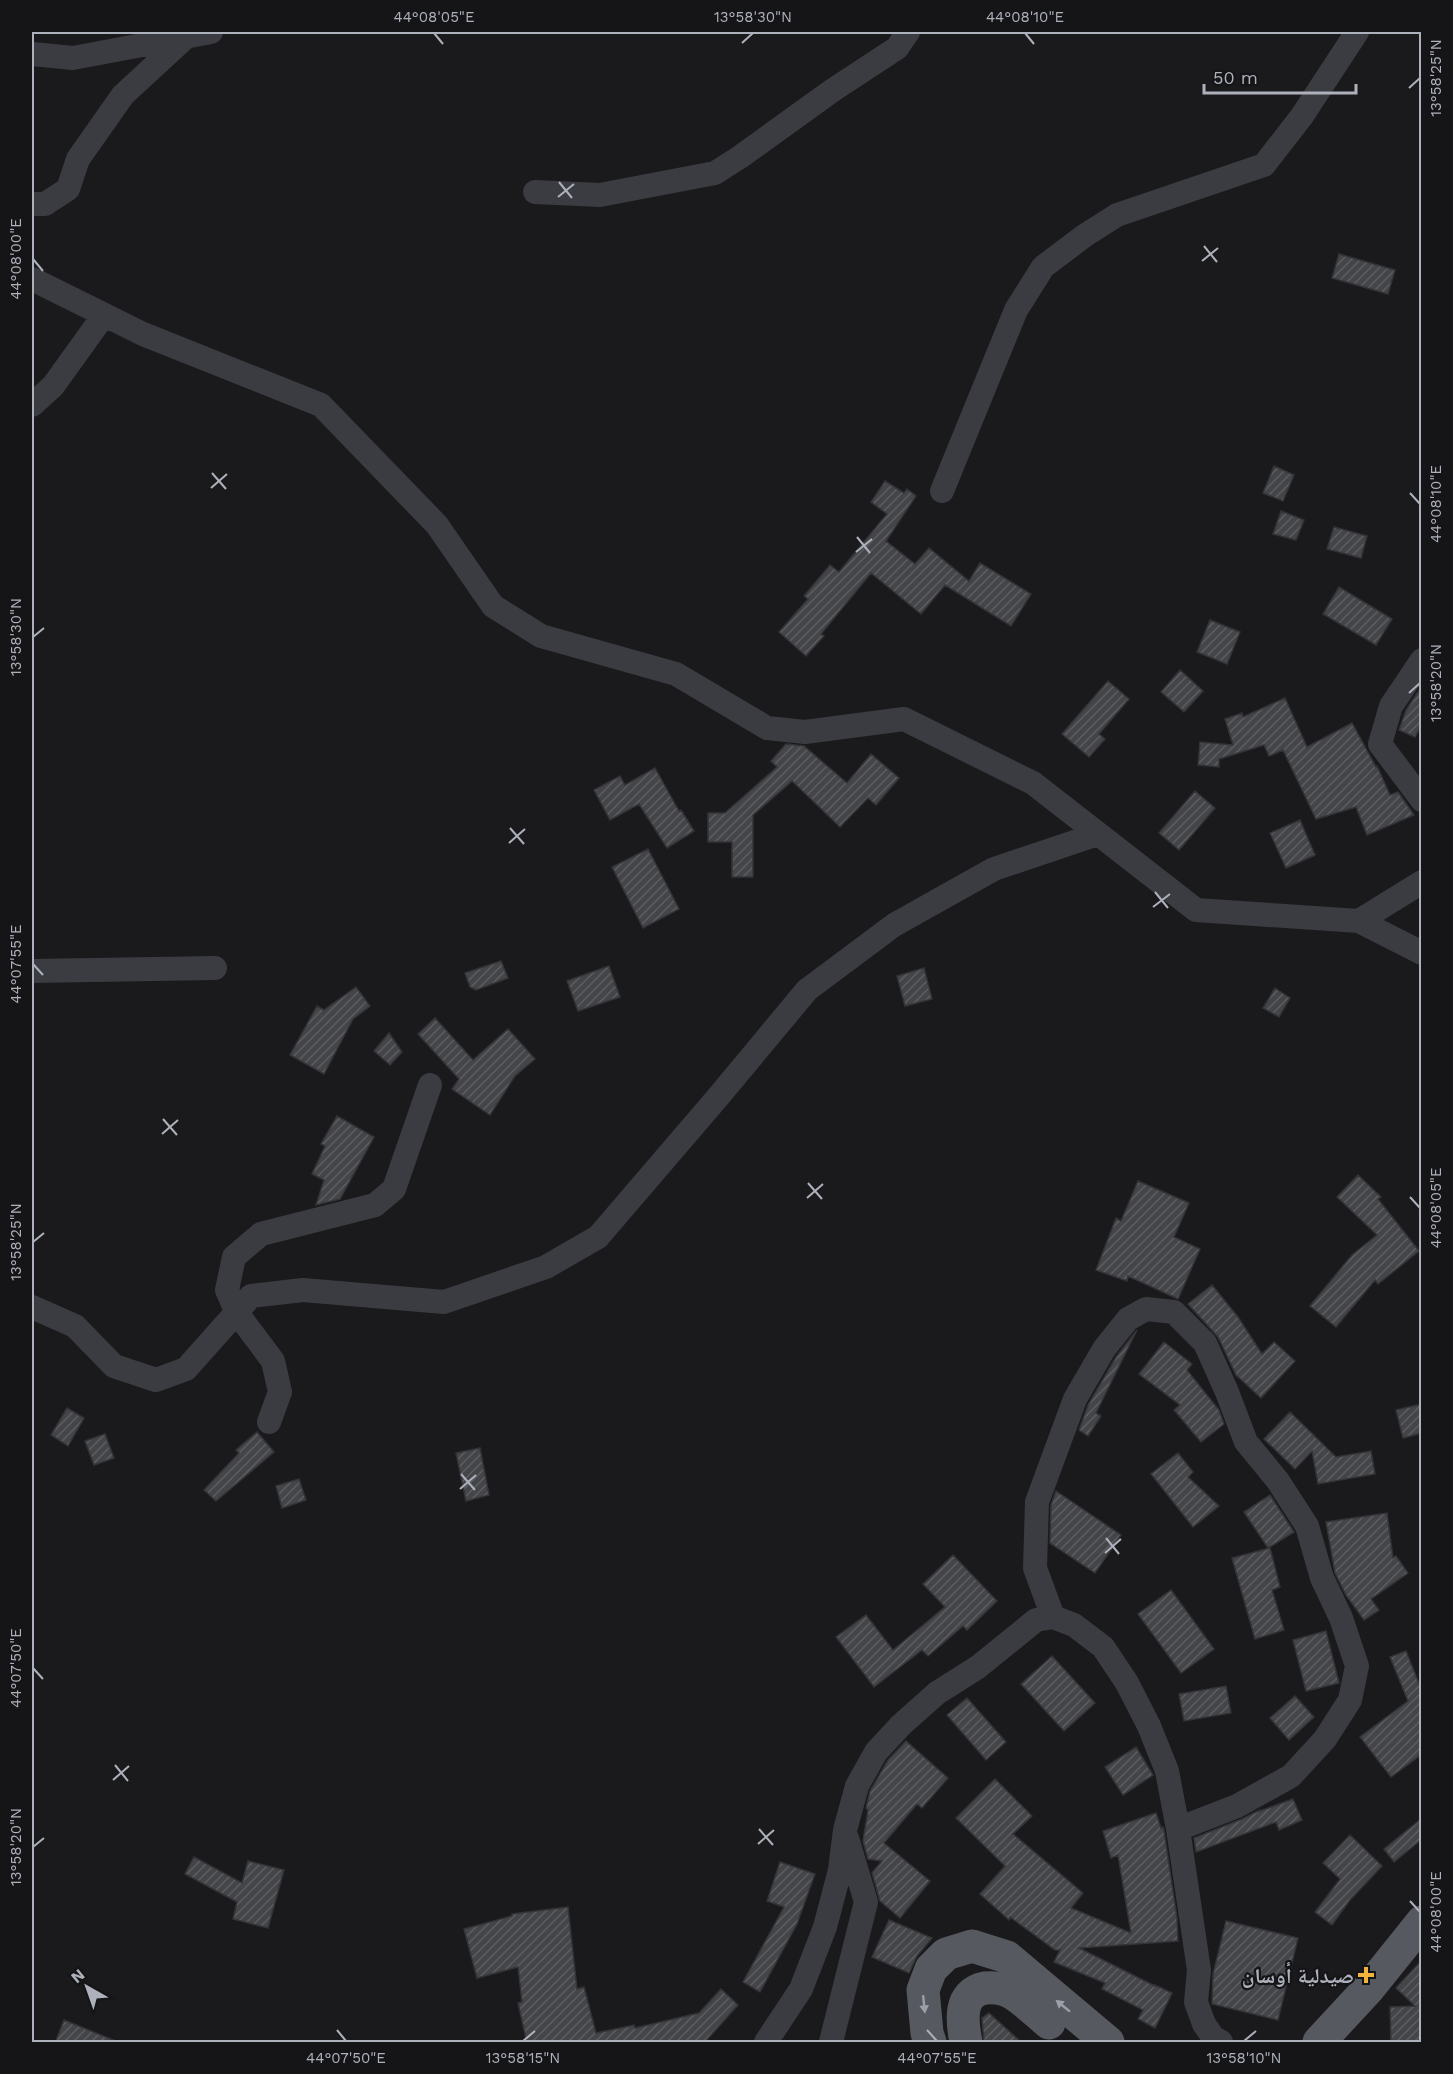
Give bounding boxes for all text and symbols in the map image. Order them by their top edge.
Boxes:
text: 44°08'05"E [394,8,475,26]
text: 13°58'30"N [714,8,792,26]
text: 44°08'10"E [986,8,1064,26]
text: 13°58'25"N [1427,39,1445,117]
scale bar [1204,57,1356,95]
text: 50 m [1213,67,1258,88]
text: 44°08'00"E [7,218,25,300]
text: 44°08'10"E [1427,465,1445,543]
text: 13°58'30"N [7,598,25,676]
text: 13°58'20"N [1427,644,1445,722]
text: 44°07'55"E [7,924,25,1004]
text: 44°08'05"E [1427,1168,1445,1249]
text: 13°58'25"N [7,1203,25,1281]
text: 44°07'50"E [7,1628,25,1708]
text: 13°58'20"N [7,1808,25,1886]
text: 44°08'00"E [1427,1871,1445,1953]
north arrow [57,1957,117,2017]
place label: صيدلية أوسان [1242,1961,1354,1988]
text: N [67,1965,88,1987]
marker: صيدلية أوسان [1359,1968,1373,1982]
one-way arrow [920,1994,929,2013]
one-way arrow [1055,2000,1070,2012]
text: 44°07'50"E [306,2049,386,2067]
text: 13°58'15"N [486,2049,560,2067]
text: 44°07'55"E [897,2049,977,2067]
text: 13°58'10"N [1206,2049,1282,2067]

